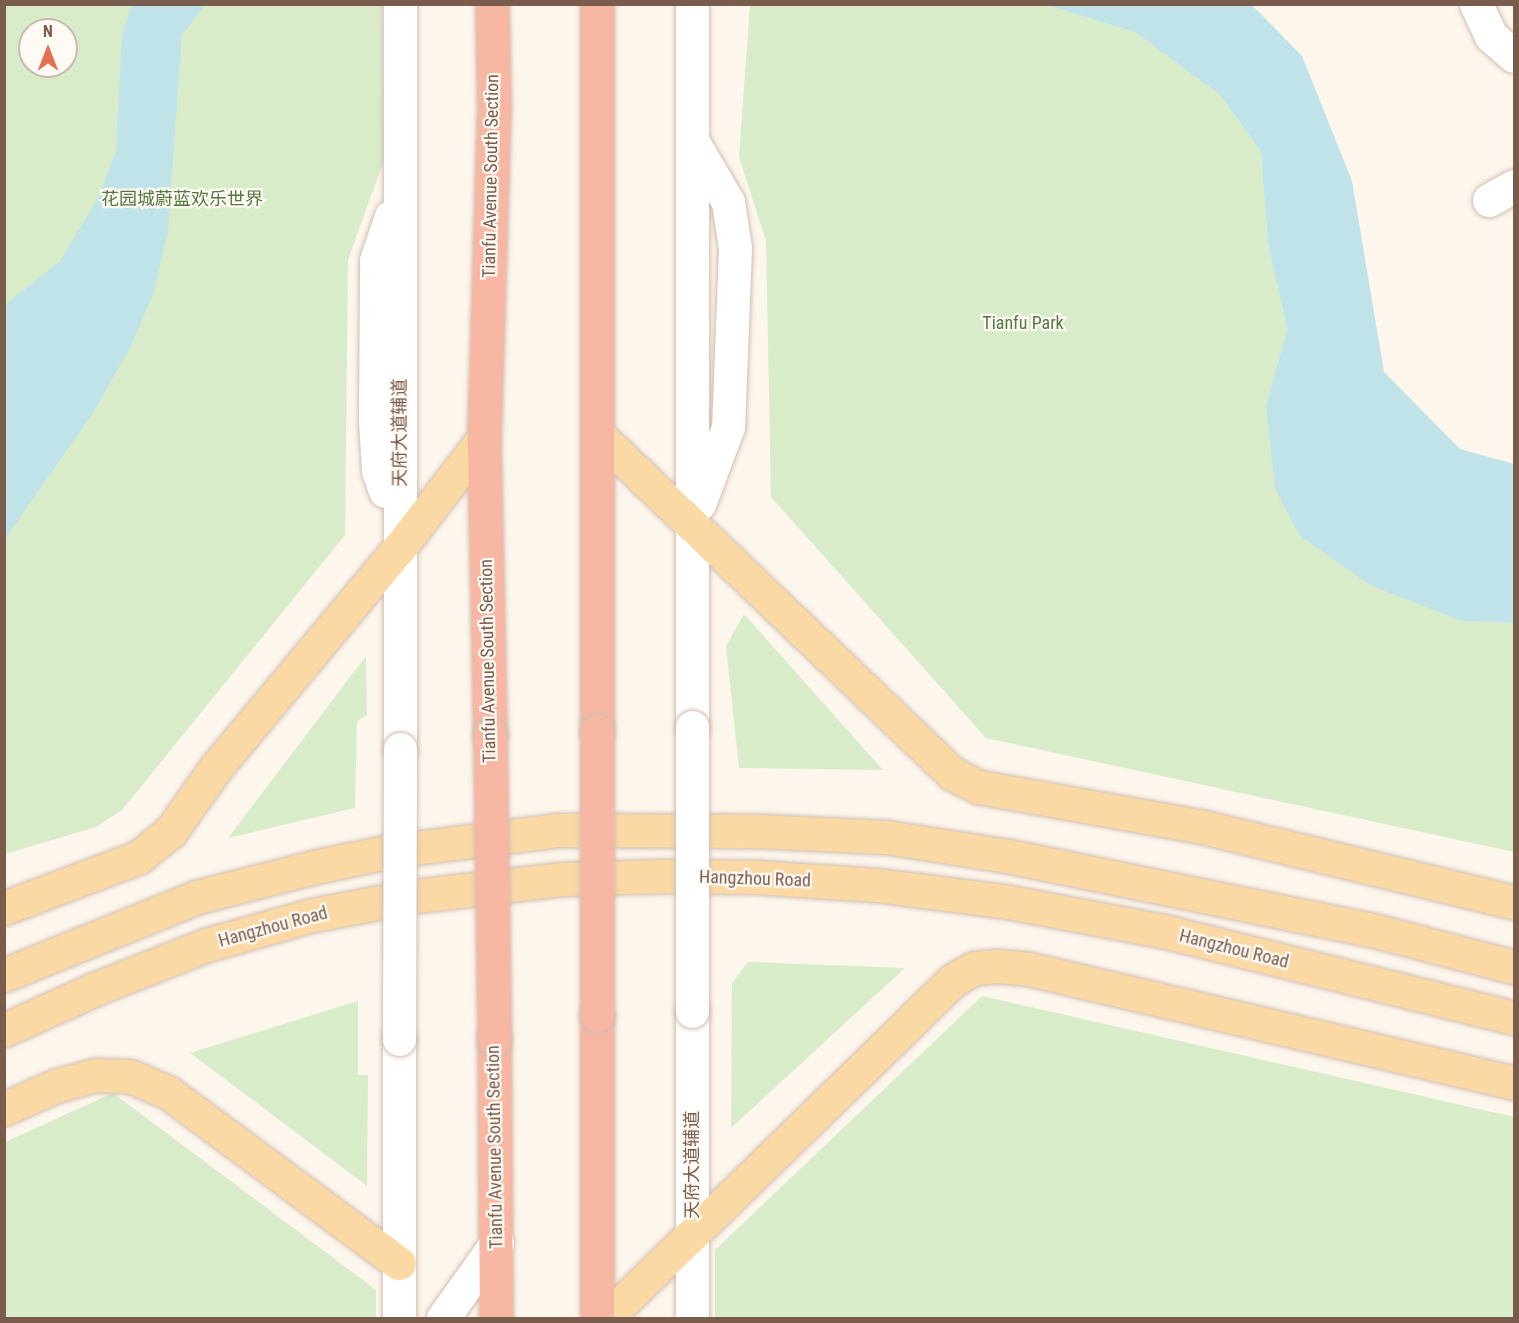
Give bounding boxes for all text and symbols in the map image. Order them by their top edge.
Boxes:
north arrow [18,18,78,78]
text: N [43,22,53,41]
street label: Tianfu Avenue South Section [478,74,504,278]
park label: 花园城蔚蓝欢乐世界 [101,188,263,210]
park label: Tianfu Park [982,312,1064,334]
street label: 天府大道辅道 [389,379,411,487]
street label: Tianfu Avenue South Section [475,559,501,763]
street label: Hangzhou Road [699,866,811,892]
street label: Hangzhou Road [216,902,330,952]
street label: Hangzhou Road [1177,925,1291,973]
street label: Tianfu Avenue South Section [482,1045,508,1249]
street label: 天府大道辅道 [681,1111,703,1219]

